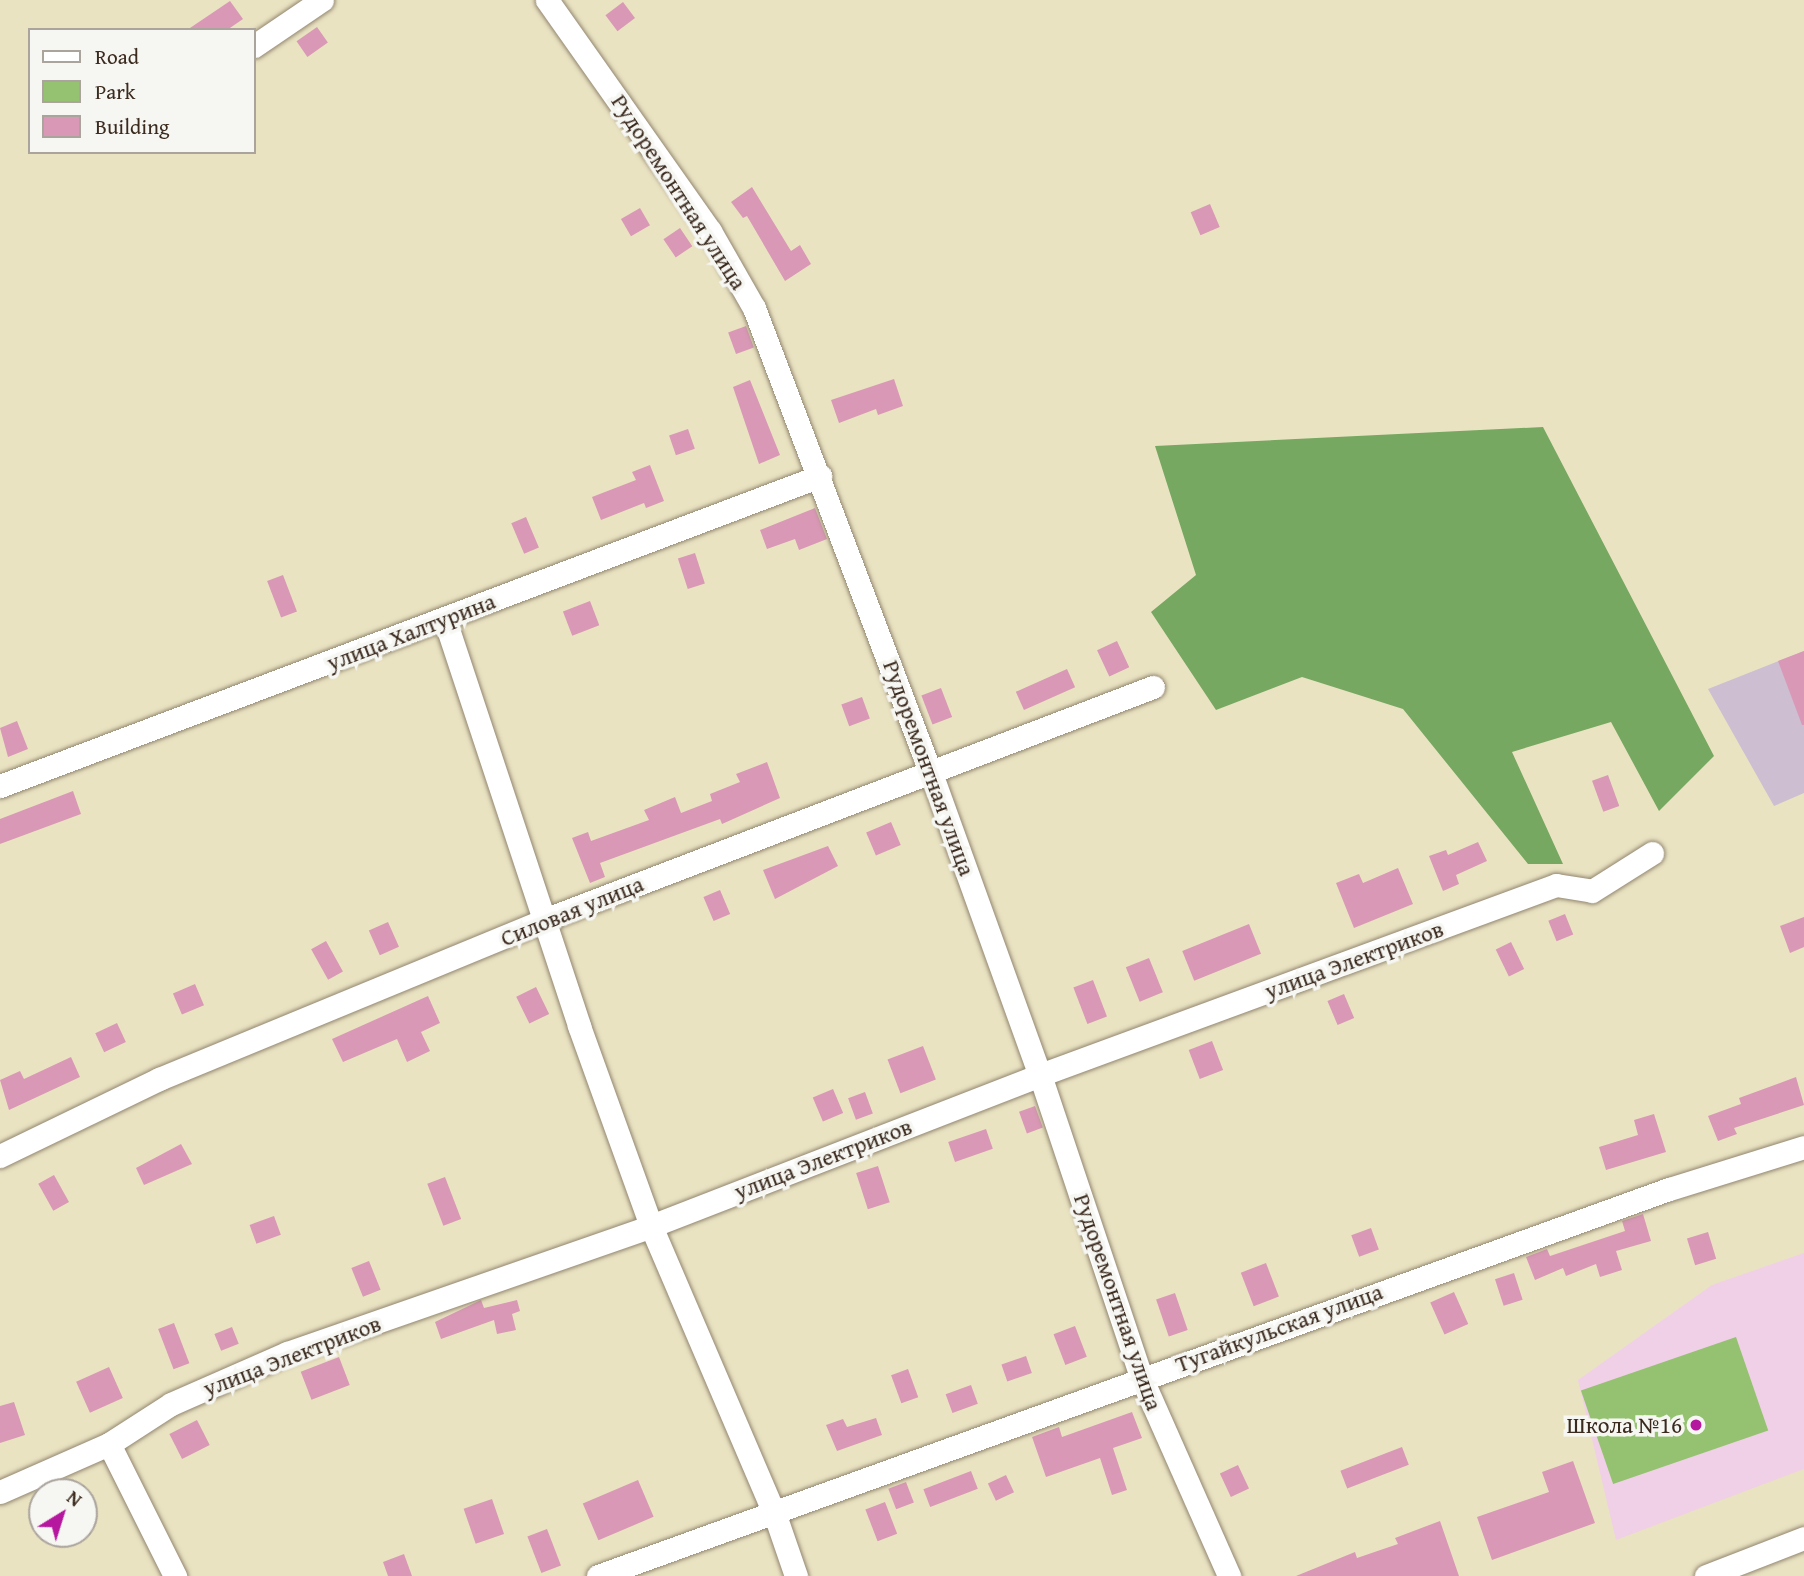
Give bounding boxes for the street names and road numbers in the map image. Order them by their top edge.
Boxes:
street label: Рудоремонтная улица [606,89,752,295]
street label: улица Халтурина [323,587,499,677]
street label: Рудоремонтная улица [877,657,981,879]
street label: Силовая улица [497,870,647,952]
street label: улица Электриков [1261,915,1447,1005]
street label: улица Электриков [730,1112,916,1206]
street label: Рудоремонтная улица [1068,1190,1168,1414]
street label: Тугайкульская улица [1172,1278,1386,1378]
street label: улица Электриков [199,1309,385,1403]

